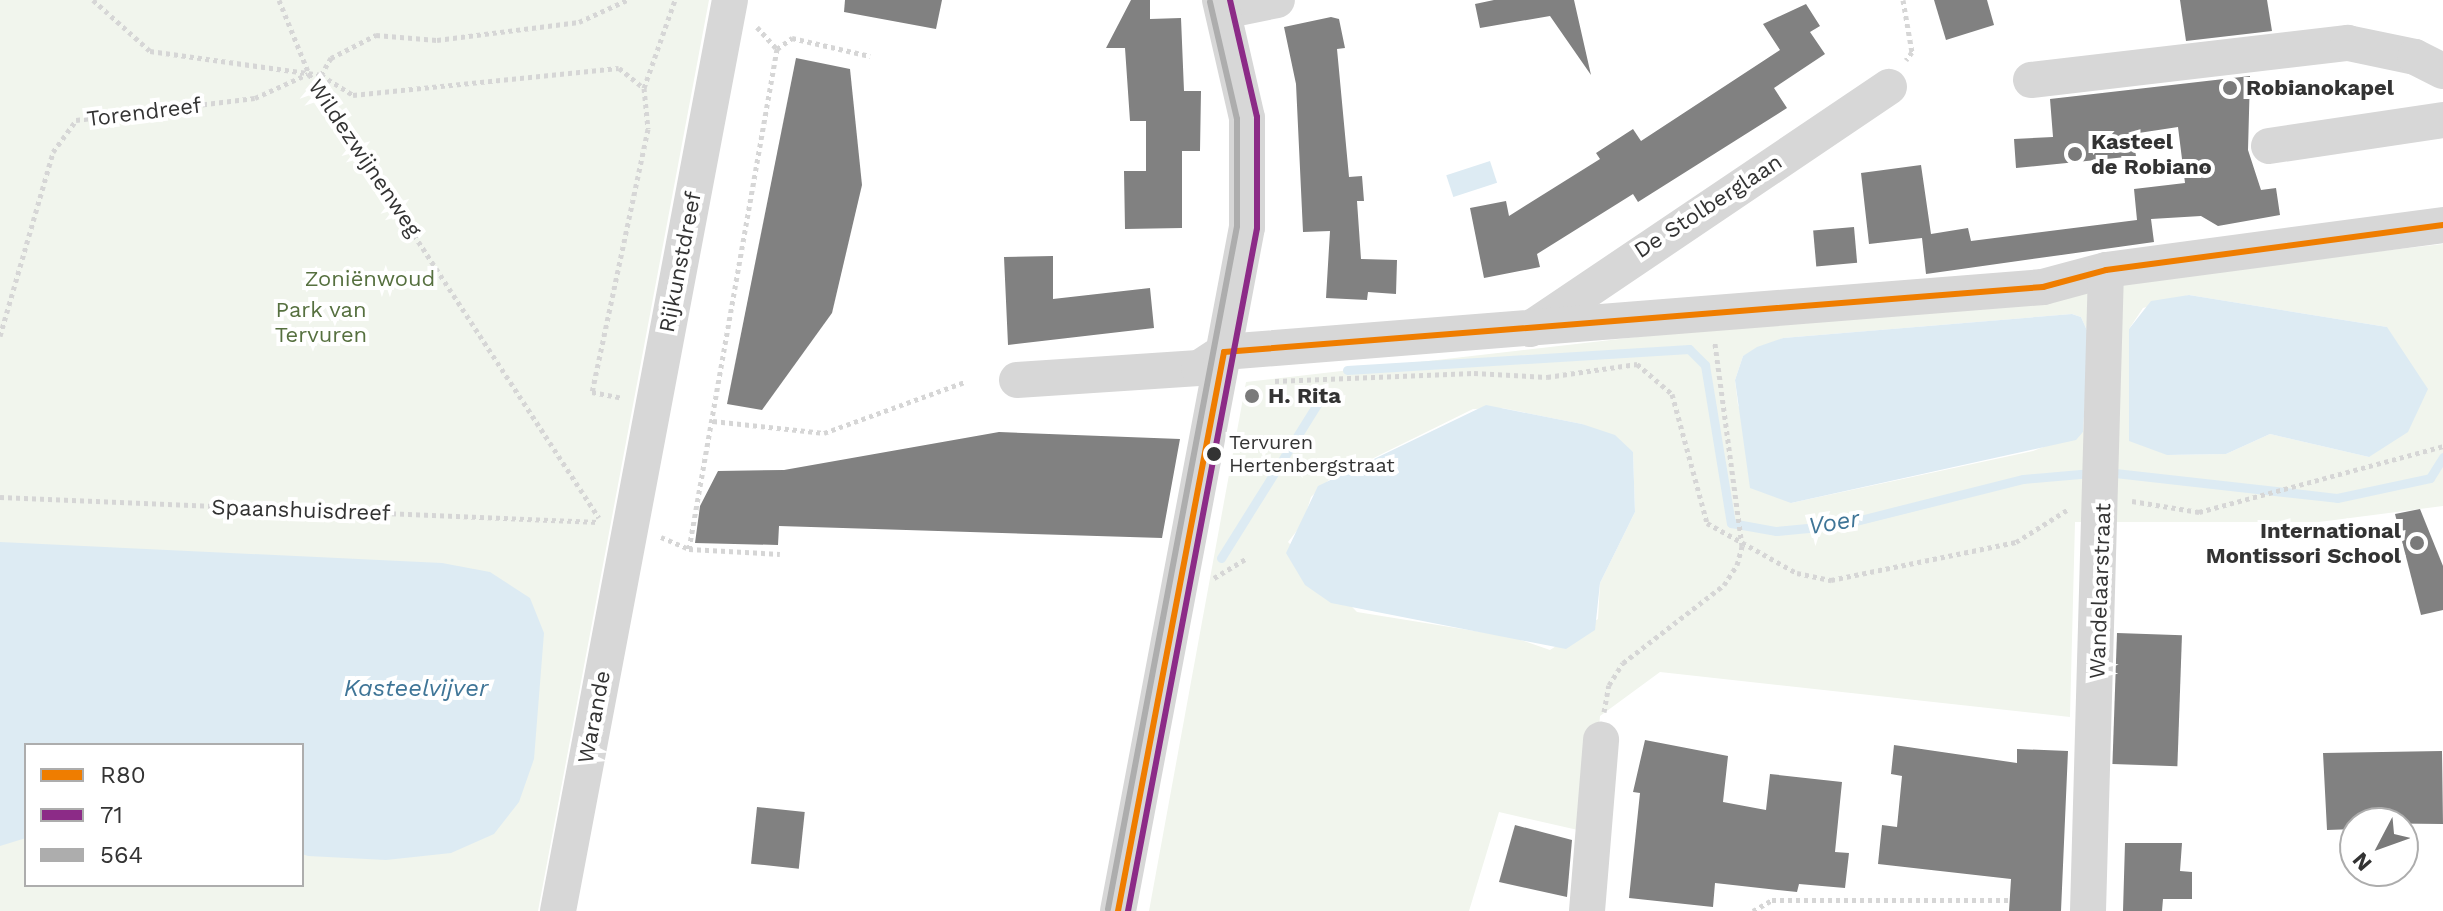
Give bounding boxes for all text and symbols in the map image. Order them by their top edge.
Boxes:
street label: Wildezwijnenweg [303,74,427,242]
place label: Robianokapel [2246,75,2394,101]
marker: Robianokapel [2221,79,2239,97]
street label: Torendreef [85,92,203,132]
place label: Kasteel de Robiano [2091,128,2212,180]
marker: Kasteel de Robiano [2066,145,2084,163]
street label: De Stolberglaan [1629,148,1787,264]
street label: Rijkunstdreef [653,189,707,335]
park label: Zoniënwoud [305,266,435,292]
park label: Park van Tervuren [275,296,367,348]
place label: H. Rita [1268,383,1341,409]
marker: H. Rita [1243,387,1261,405]
place label: Tervuren Hertenbergstraat [1229,430,1395,477]
marker: Tervuren Hertenbergstraat [1206,446,1222,462]
street label: Spaanshuisdreef [211,494,391,526]
street label: Wandelaarstraat [2084,503,2116,679]
water label: Voer [1806,505,1862,541]
place label: International Montissori School [2206,517,2401,568]
marker: International Montissori School [2408,534,2426,552]
street label: Warande [572,668,616,766]
water label: Kasteelvijver [344,675,488,703]
legend [24,743,304,887]
text: R80 [100,761,146,789]
text: 71 [100,801,123,829]
north arrow [2339,807,2419,887]
text: 564 [100,841,143,869]
text: N [2347,847,2377,876]

